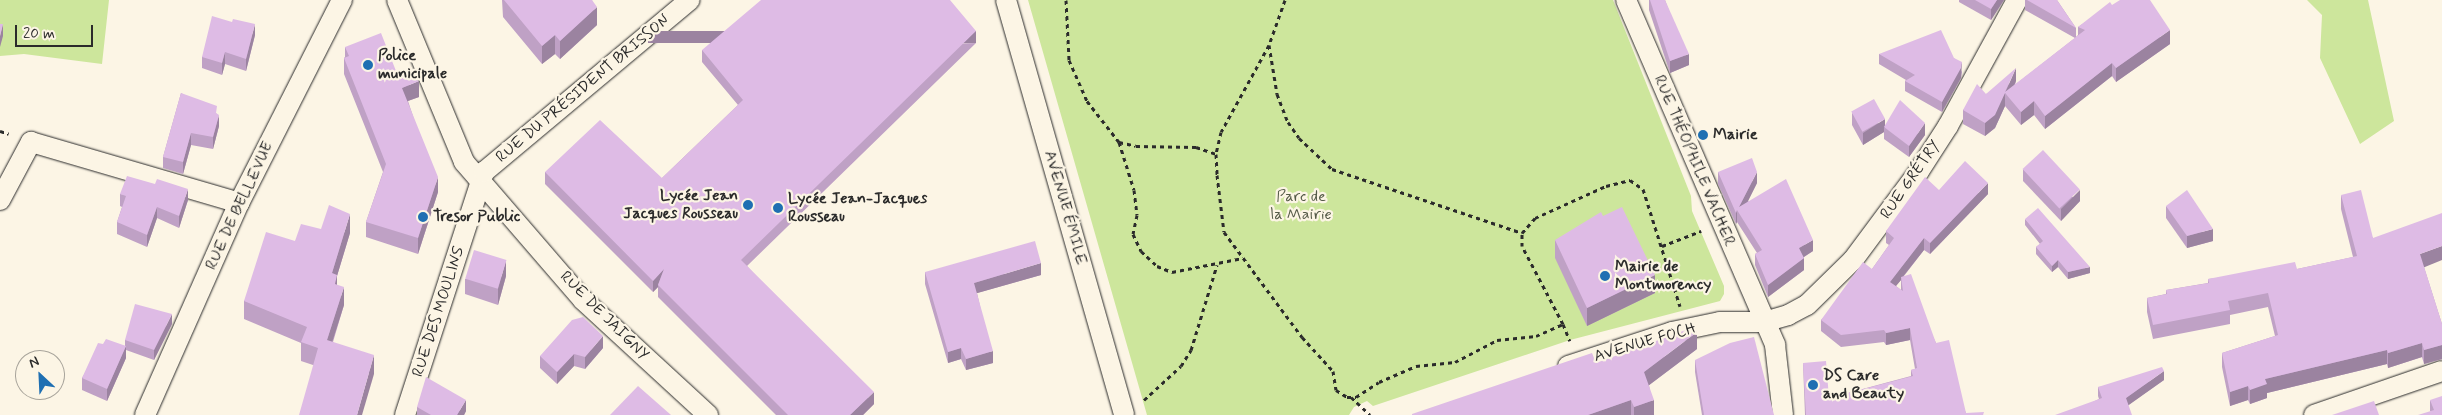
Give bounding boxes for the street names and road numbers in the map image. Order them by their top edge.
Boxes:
street label: RUE DU PRÉSIDENT BRISSON [493,11,673,167]
street label: RUE THÉOPHILE VACHER [1649,72,1739,250]
street label: RUE GRÉTRY [1877,137,1945,223]
street label: RUE DE BELLEVUE [202,139,278,273]
street label: AVENUE ÉMILE [1039,148,1091,268]
street label: RUE DES MOULINS [409,245,469,379]
street label: RUE DE JAIGNY [555,267,653,365]
street label: AVENUE FOCH [1592,319,1698,367]

